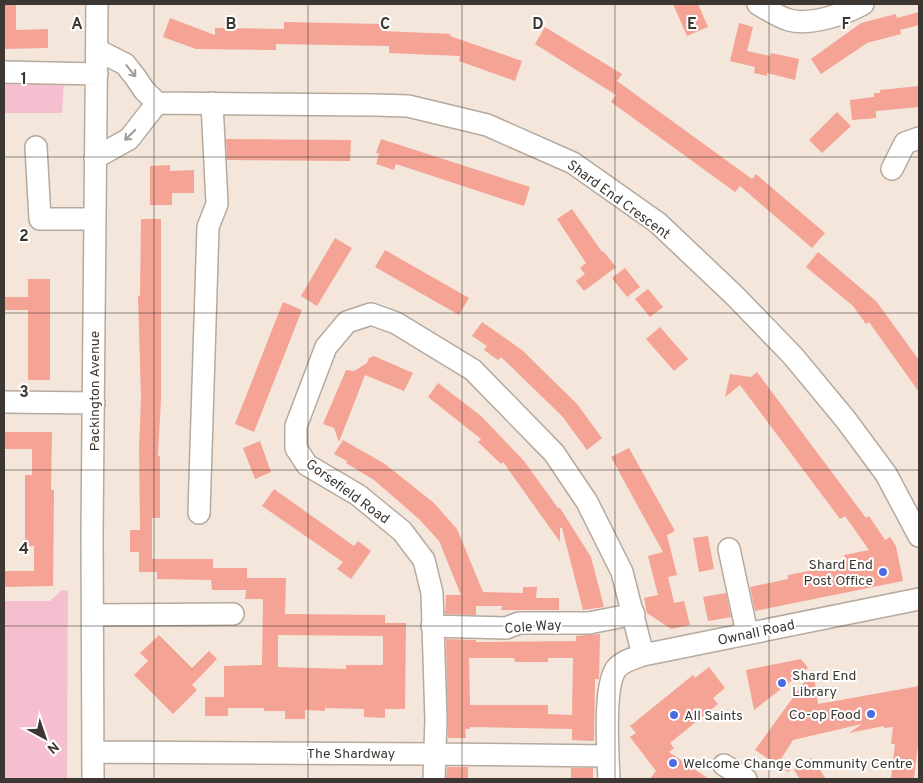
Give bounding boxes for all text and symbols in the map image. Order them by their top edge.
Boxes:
text: A [71,15,83,35]
text: B [225,15,237,35]
text: C [380,15,390,35]
text: D [532,15,544,35]
text: E [687,15,697,35]
text: F [841,15,851,35]
one-way arrow [125,65,136,78]
text: 1 [21,70,27,90]
one-way arrow [124,129,136,141]
street label: Shard End Crescent [563,157,673,243]
text: 2 [19,227,29,247]
street label: Packington Avenue [87,331,104,451]
text: 3 [19,383,29,403]
street label: Gorsefield Road [302,456,392,528]
text: 4 [19,540,29,560]
place label: Shard End Post Office [804,557,873,590]
marker: Shard End Post Office [877,566,889,578]
street label: Cole Way [504,617,562,638]
street label: Ownall Road [716,617,796,650]
place label: Shard End Library [792,668,856,701]
marker: Shard End Library [776,677,788,689]
place label: Co-op Food [789,707,861,724]
place label: All Saints [684,708,743,725]
marker: Co-op Food [865,708,877,720]
marker: All Saints [668,709,680,721]
north arrow [20,713,70,763]
text: N [43,737,62,757]
street label: The Shardway [307,746,395,763]
place label: Welcome Change Community Centre [683,756,912,773]
marker: Welcome Change Community Centre [667,757,679,769]

